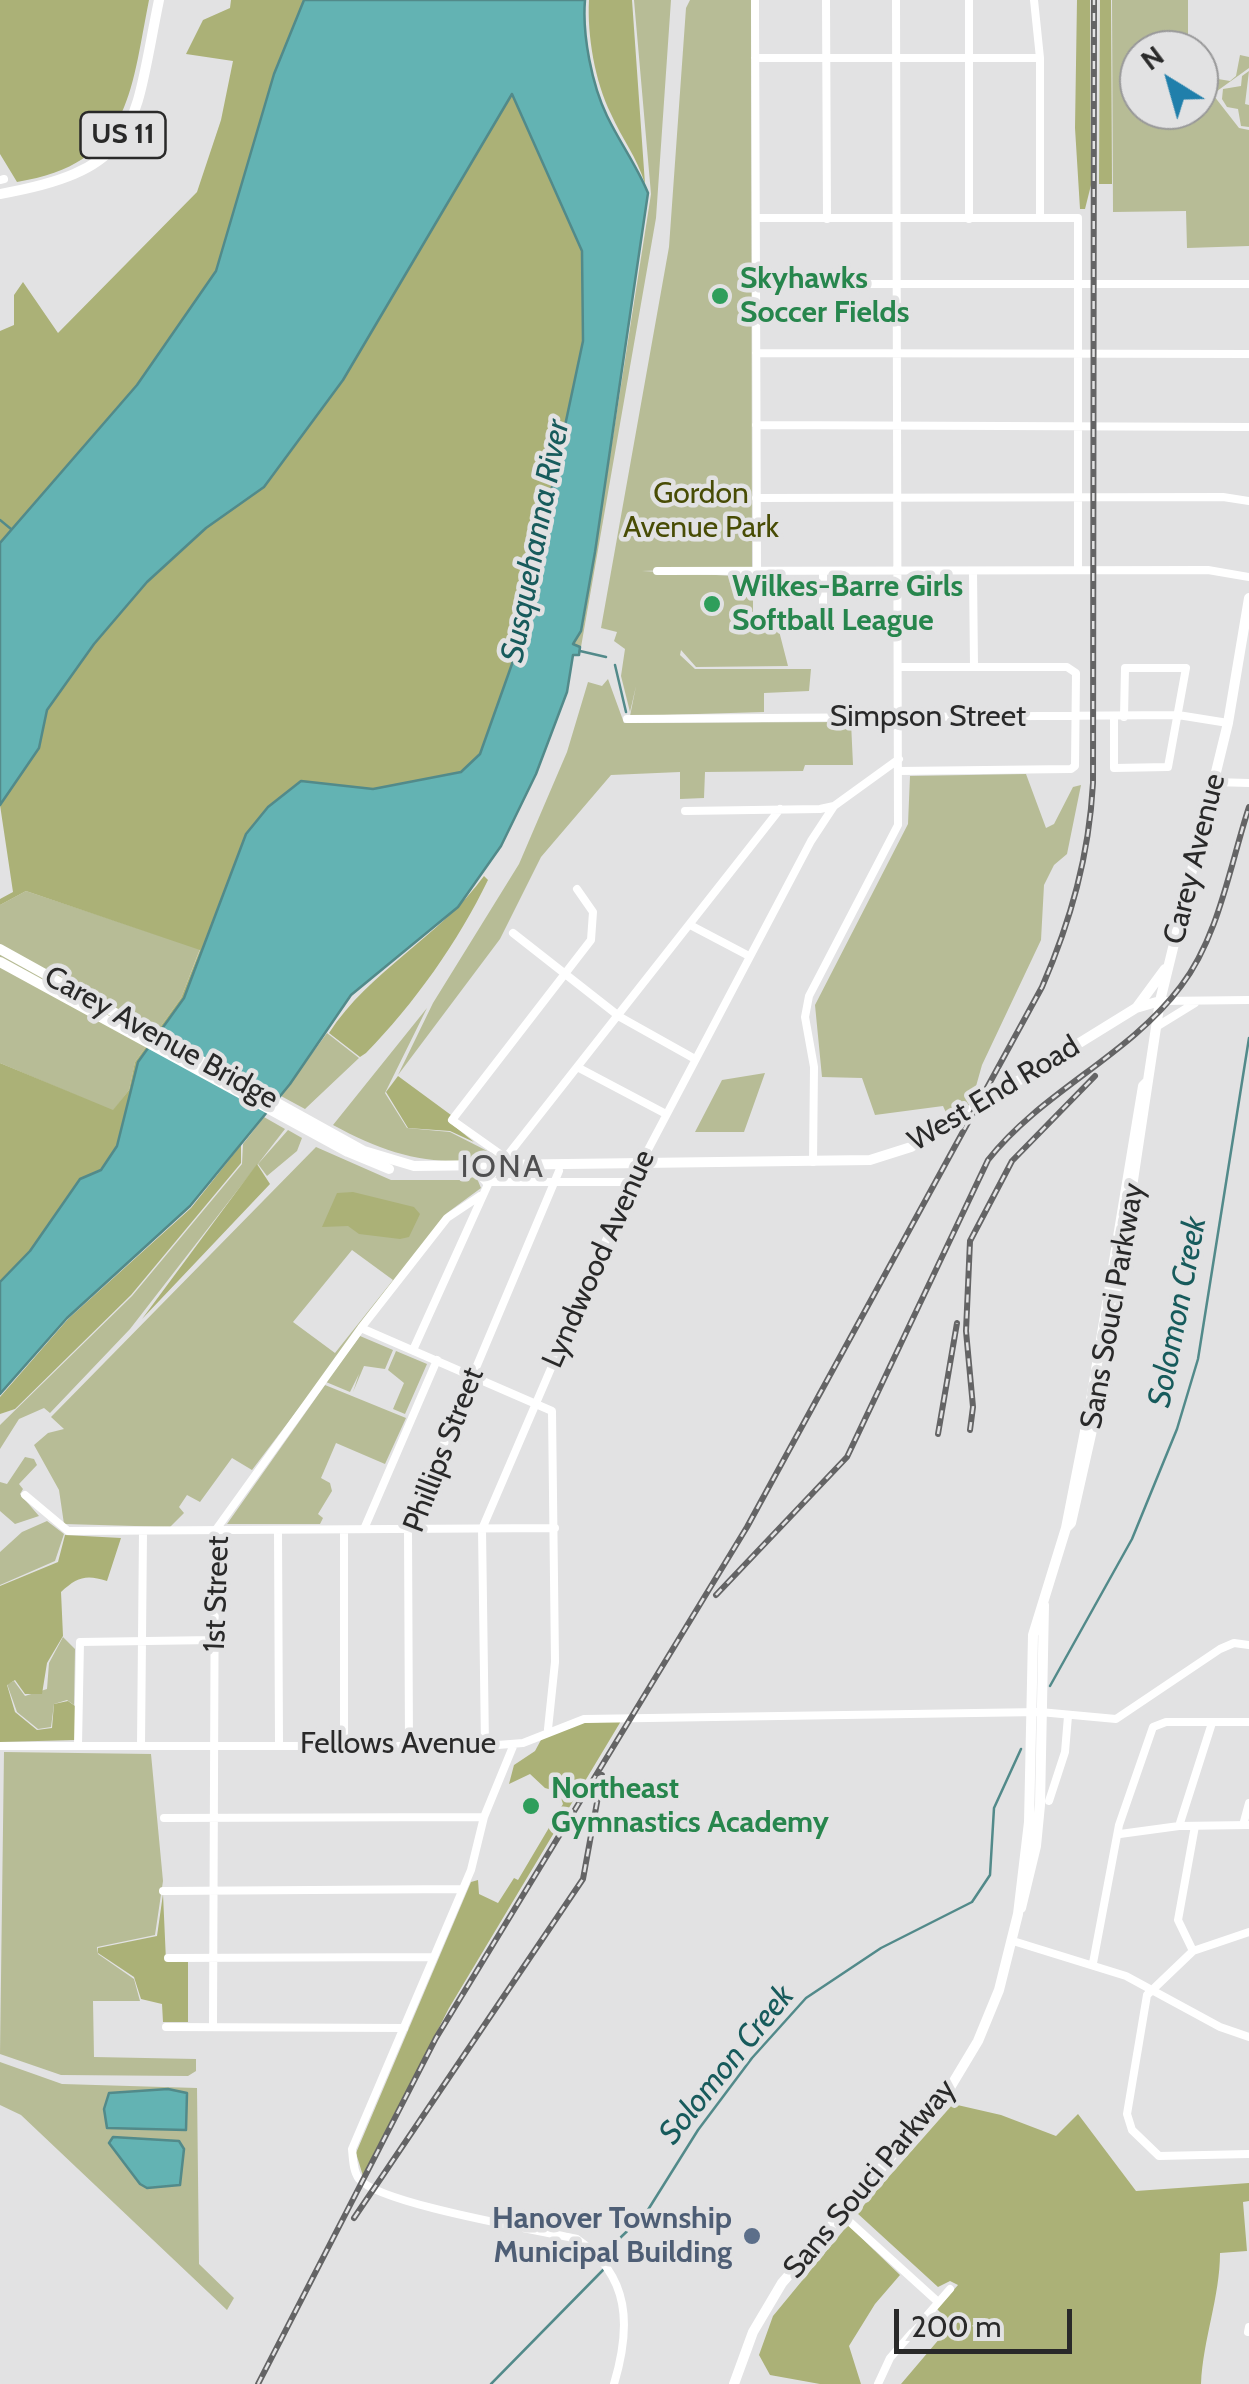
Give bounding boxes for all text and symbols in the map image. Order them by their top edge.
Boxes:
north arrow [1119,30,1219,130]
text: N [1134,38,1170,77]
road number: US 11 [80,112,166,158]
place label: Skyhawks Soccer Fields [740,261,909,332]
marker: Skyhawks Soccer Fields [709,285,731,307]
water label: Susquehanna River [494,417,578,665]
park label: Gordon Avenue Park [623,476,779,546]
place label: Wilkes-Barre Girls Softball League [732,569,963,640]
marker: Wilkes-Barre Girls Softball League [701,593,723,615]
street label: Simpson Street [830,699,1026,735]
street label: Carey Avenue [1156,770,1234,948]
street label: Carey Avenue Bridge [38,959,284,1117]
street label: West End Road [902,1029,1086,1159]
street label: Lyndwood Avenue [535,1145,663,1373]
district label: IONA [460,1149,546,1187]
street label: Sans Souci Parkway [1074,1180,1152,1432]
water label: Solomon Creek [1141,1214,1215,1410]
street label: Phillips Street [396,1363,492,1537]
street label: 1st Street [197,1535,237,1653]
street label: Fellows Avenue [300,1726,496,1762]
place label: Northeast Gymnastics Academy [551,1771,829,1842]
marker: Northeast Gymnastics Academy [520,1795,542,1817]
water label: Solomon Creek [651,1978,803,2152]
street label: Sans Souci Parkway [776,2072,964,2286]
place label: Hanover Township Municipal Building [492,2201,732,2272]
marker: Hanover Township Municipal Building [741,2225,763,2247]
scale bar [899,2289,1076,2351]
text: 200 m [911,2308,1002,2345]

